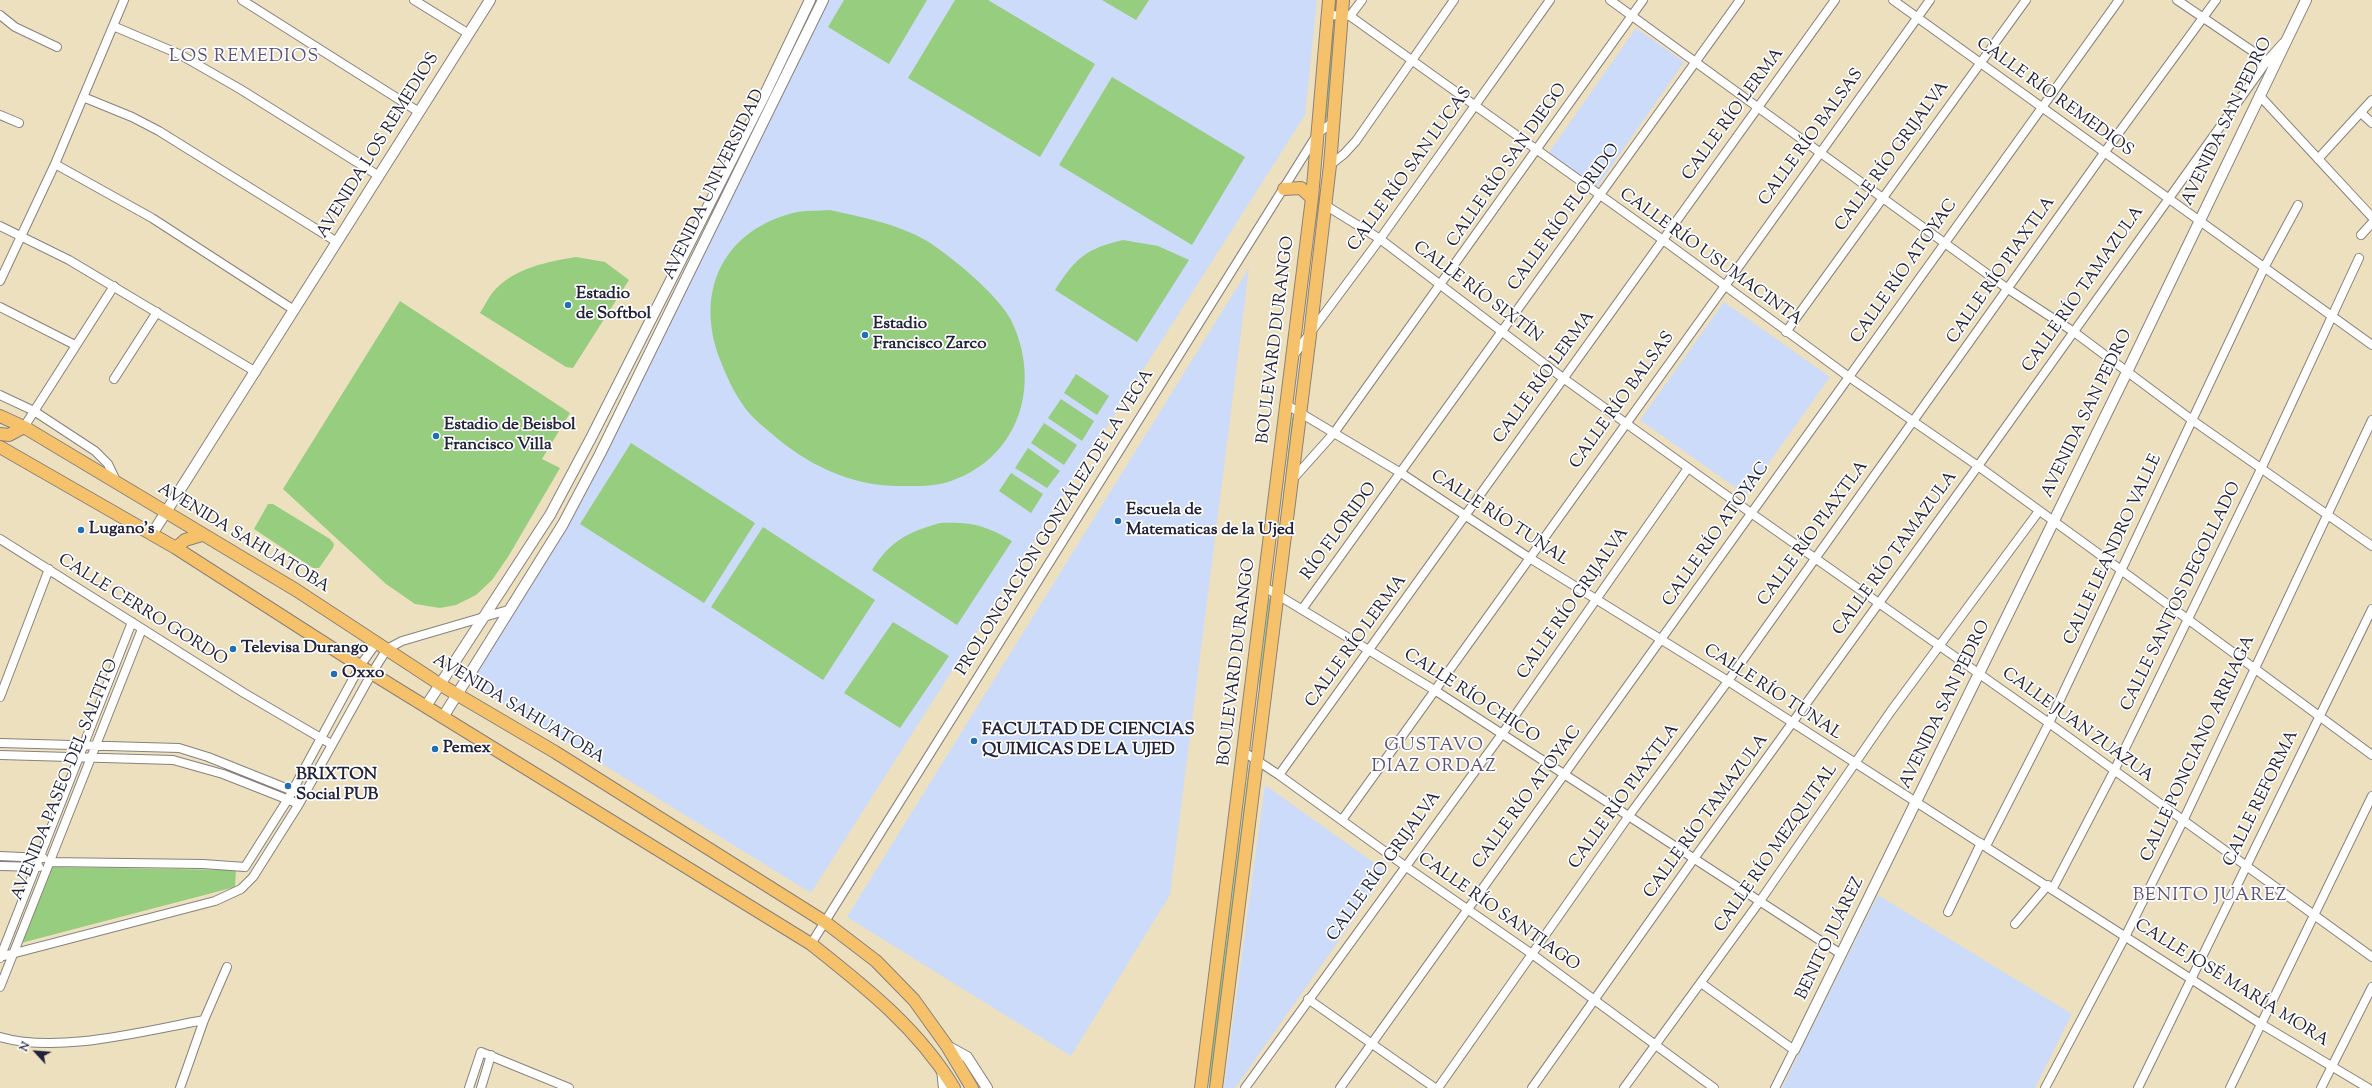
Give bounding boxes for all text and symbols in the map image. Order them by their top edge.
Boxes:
street label: CALLE RÍO REMEDIOS [1972,34,2136,162]
street label: AVENIDA SAN PEDRO [2178,34,2278,210]
street label: CALLE RÍO LERMA [1679,45,1789,185]
district label: LOS REMEDIOS [169,47,319,69]
street label: AVENIDA LOS REMEDIOS [313,49,445,243]
street label: CALLE RÍO BALSAS [1755,65,1869,211]
street label: CALLE RÍO GRIJALVA [1832,78,1954,236]
street label: CALLE RÍO SAN DIEGO [1444,80,1572,252]
street label: CALLE RÍO SAN LUCAS [1345,84,1477,256]
street label: AVENIDA UNIVERSIDAD [660,87,770,283]
street label: CALLE RÍO FLORIDO [1505,140,1625,296]
street label: CALLE RÍO USUMACINTA [1615,185,1805,331]
street label: CALLE RÍO PIAXTLA [1944,194,2060,348]
street label: CALLE RÍO ATOYAC [1847,196,1963,348]
street label: CALLE RÍO TAMAZULA [2019,203,2149,377]
street label: BOULEVARD DURANGO [1254,235,1300,445]
street label: CALLE RÍO SIXTÍN [1408,238,1546,348]
place label: Estadio de Softbol [576,285,651,325]
marker: Estadio de Softbol [563,300,573,310]
street label: CALLE RÍO LERMA [1490,308,1600,448]
place label: Estadio Francisco Zarco [873,315,987,355]
street label: AVENIDA SAN PEDRO [2038,326,2138,502]
street label: CALLE RÍO BALSAS [1566,328,1680,474]
marker: Estadio Francisco Zarco [860,330,870,340]
street label: PROLONGACIÓN GONZÁLEZ DE LA VEGA [953,366,1159,680]
place label: Estadio de Beisbol Francisco Villa [444,416,576,456]
marker: Estadio de Beisbol Francisco Villa [431,431,441,441]
street label: CALLE LEANDRO VALLE [2061,451,2167,649]
street label: CALLE RÍO PIAXTLA [1754,457,1874,611]
street label: CALLE RÍO ATOYAC [1659,459,1775,611]
street label: CALLE RÍO TUNAL [1426,467,1572,571]
street label: CALLE RÍO TAMAZULA [1829,468,1963,640]
street label: AVENIDA SAHUATOBA [153,479,333,599]
street label: RÍO FLORIDO [1298,479,1382,585]
street label: CALLE SANTOS DEGOLLADO [2117,479,2247,715]
place label: Escuela de Matematicas de la Ujed [1126,501,1294,541]
marker: Escuela de Matematicas de la Ujed [1113,516,1123,526]
place label: Lugano's [89,520,155,540]
street label: CALLE RÍO GRIJALVA [1514,524,1634,684]
marker: Lugano's [76,525,86,535]
street label: CALLE CERRO GORDO [54,550,230,672]
street label: BOULEVARD DURANGO [1215,557,1261,767]
street label: CALLE RÍO LERMA [1302,572,1412,712]
street label: AVENIDA SAN PEDRO [1896,617,1996,793]
street label: CALLE PONCIANO ARRIAGA [2137,632,2261,866]
place label: Televisa Durango [241,639,368,659]
street label: CALLE RÍO TUNAL [1699,641,1845,745]
marker: Televisa Durango [228,644,238,654]
street label: CALLE RÍO CHICO [1399,645,1543,749]
street label: AVENIDA SAHUATOBA [428,650,608,770]
street label: AVENIDA PASEO DEL SALTITO [8,656,124,904]
place label: Oxxo [342,664,384,684]
street label: CALLE JUAN ZUAZUA [1997,664,2157,788]
marker: Oxxo [329,669,339,679]
street label: CALLE RÍO PIAXTLA [1565,720,1685,874]
place label: FACULTAD DE CIENCIAS QUIMICAS DE LA UJED [982,721,1195,761]
street label: CALLE RÍO ATOYAC [1469,723,1587,873]
street label: CALLE REFORMA [2220,727,2304,871]
street label: CALLE RÍO TAMAZULA [1640,731,1774,903]
marker: FACULTAD DE CIENCIAS QUIMICAS DE LA UJED [969,736,979,746]
district label: GUSTAVO DIAZ ORDAZ [1371,736,1497,778]
place label: Pemex [443,739,491,759]
marker: Pemex [430,744,440,754]
street label: CALLE RÍO MEZQUITAL [1711,761,1843,937]
place label: BRIXTON Social PUB [296,766,378,806]
marker: BRIXTON Social PUB [283,781,293,791]
street label: CALLE RÍO GRIJALVA [1324,788,1446,946]
street label: CALLE RÍO SANTIAGO [1413,849,1583,977]
street label: BENITO JUÁREZ [1793,874,1869,1004]
district label: BENITO JUAREZ [2133,886,2287,908]
street label: CALLE JOSÉ MARÍA MORA [2130,916,2332,1052]
north arrow [16,1032,56,1072]
text: N [16,1039,34,1054]

